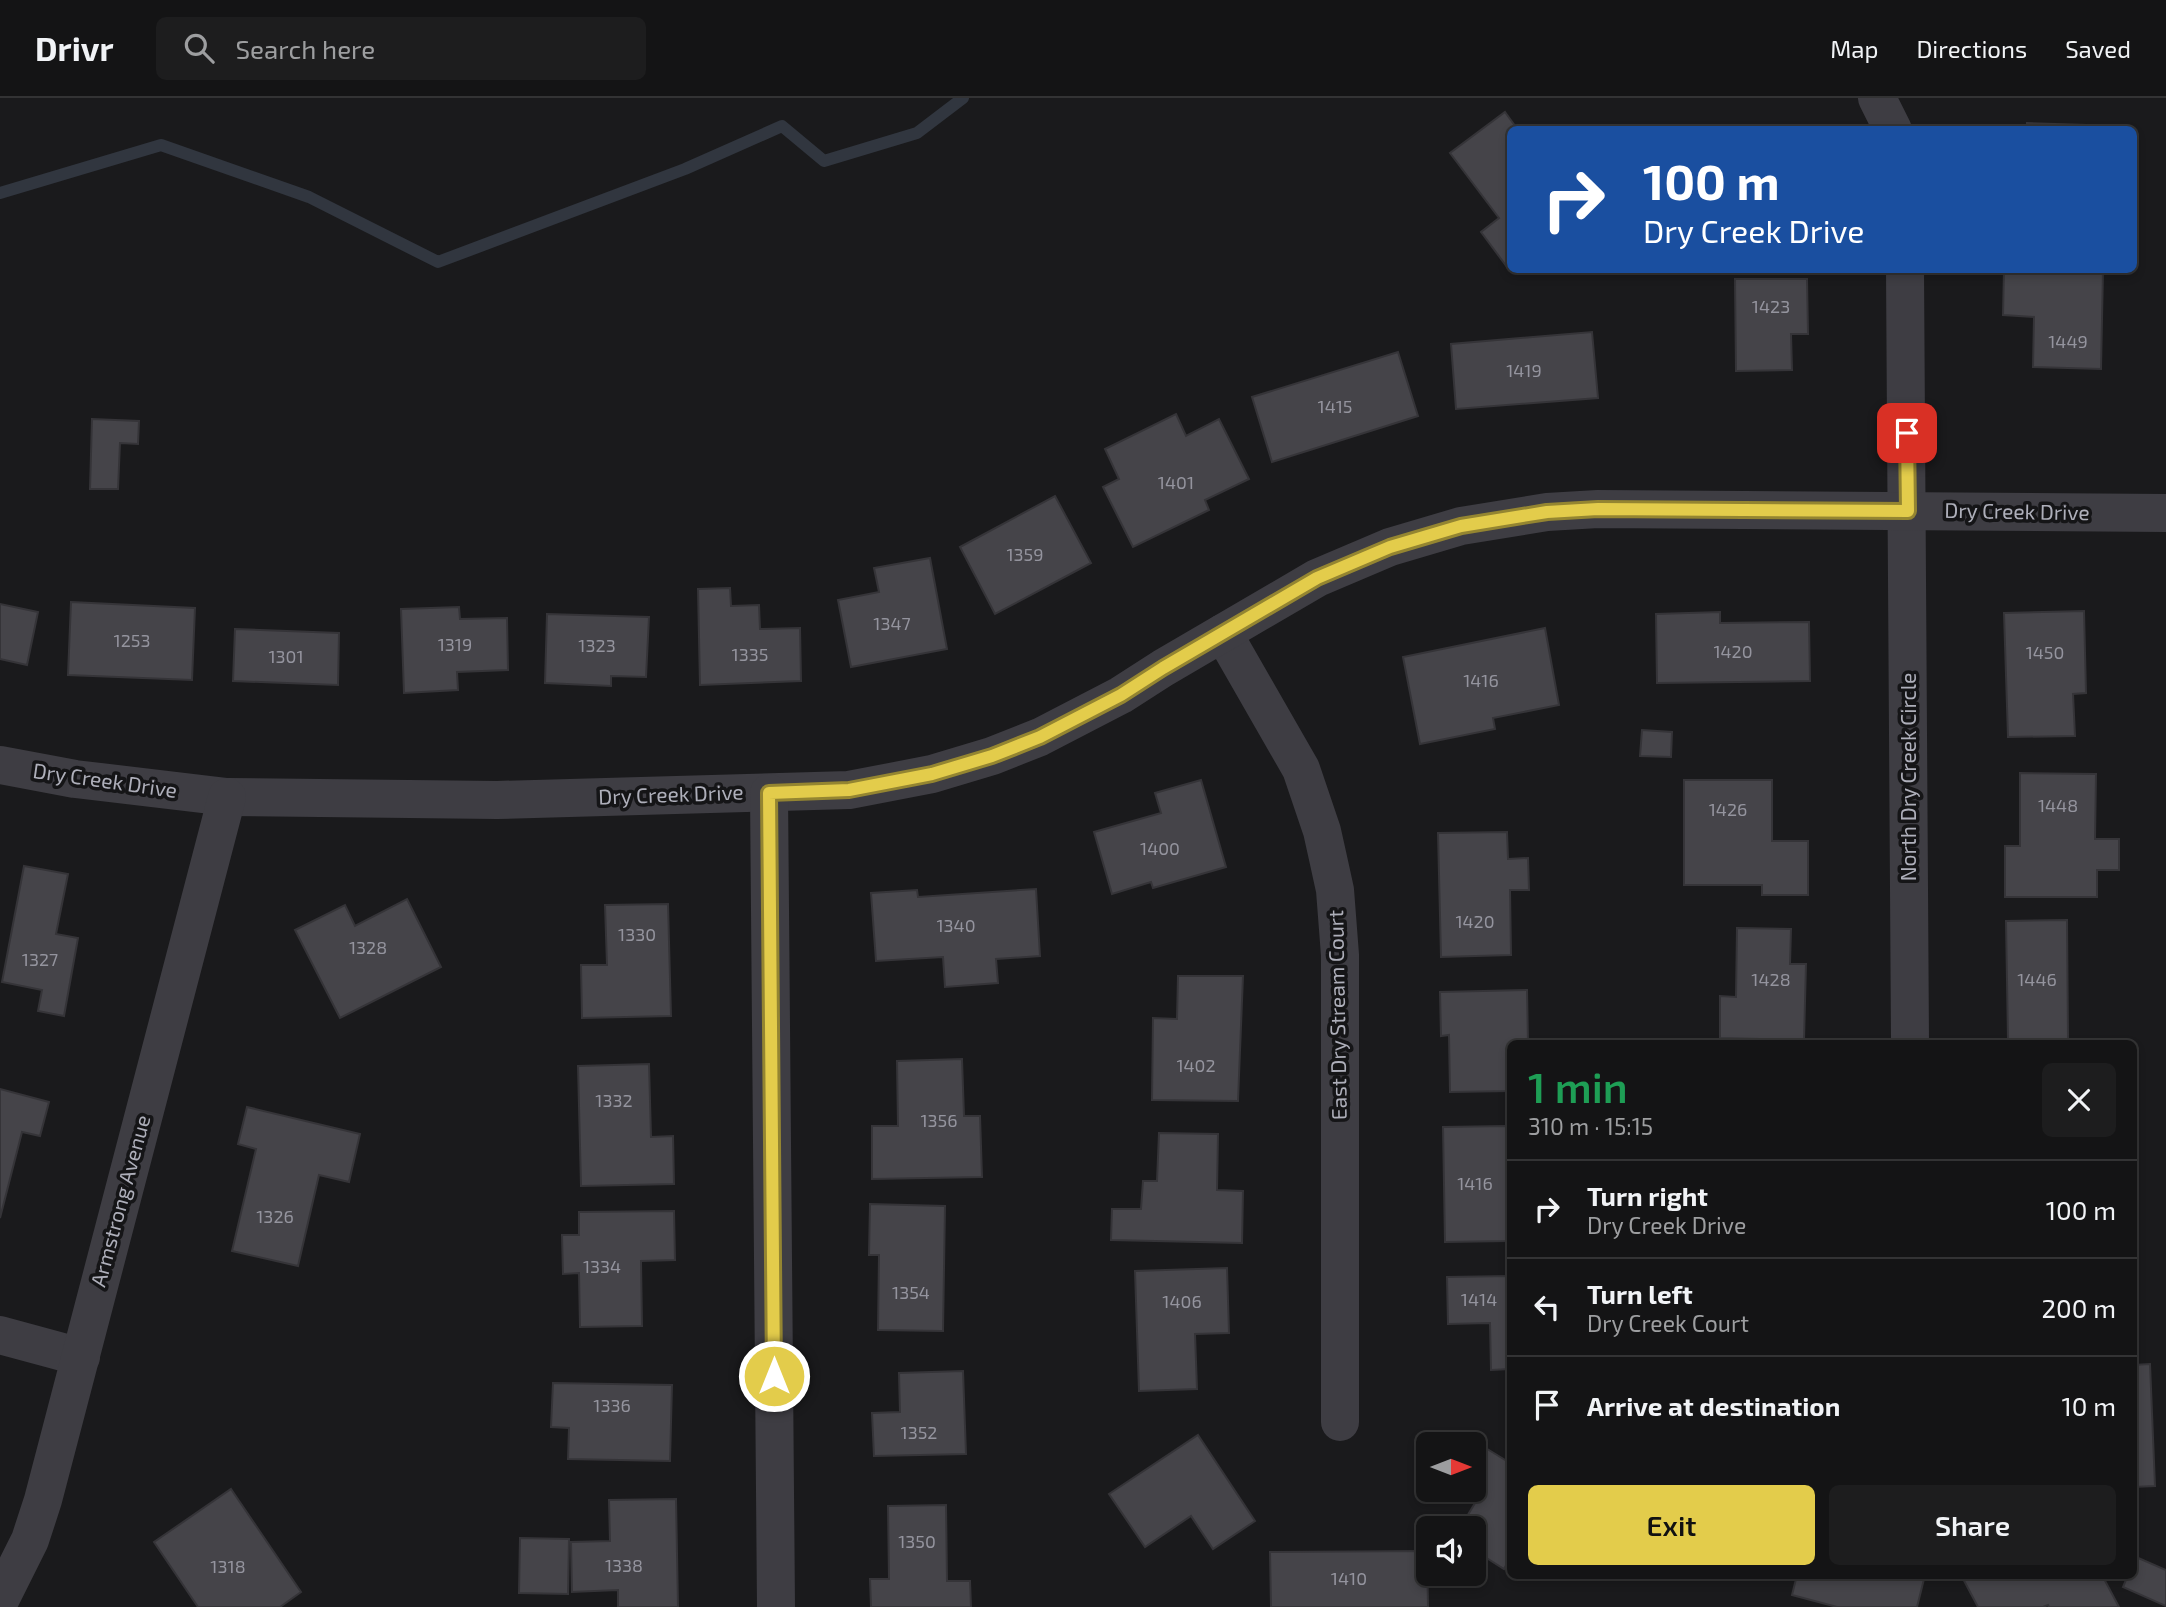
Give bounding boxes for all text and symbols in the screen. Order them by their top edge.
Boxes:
search box [156,17,646,80]
text: Drivr [35,28,114,68]
icon: search [180,29,218,67]
text: Search here [236,33,375,64]
text: Map [1830,34,1878,63]
text: Directions [1916,34,2027,63]
text: Saved [2065,34,2131,63]
text: 100 m [1643,151,1780,210]
icon: right [1528,154,1619,245]
text: Dry Creek Drive [1643,211,1865,249]
house number: 1423 [1752,295,1790,317]
house number: 1449 [2048,330,2088,352]
house number: 1419 [1506,359,1542,381]
house number: 1415 [1317,395,1353,417]
pin [1877,403,1937,463]
icon: arrive [1888,414,1926,452]
house number: 1401 [1158,471,1194,493]
street label: Dry Creek Drive [1944,497,2090,524]
house number: 1359 [1006,543,1044,565]
house number: 1347 [873,612,911,634]
house number: 1253 [114,629,150,651]
house number: 1319 [438,633,472,655]
house number: 1323 [578,634,616,656]
house number: 1420 [1713,640,1753,662]
house number: 1450 [2026,641,2064,663]
house number: 1335 [732,643,768,665]
house number: 1301 [268,645,304,667]
house number: 1416 [1463,669,1499,691]
street label: North Dry Creek Circle [1895,673,1920,881]
street label: Dry Creek Drive [31,757,179,802]
street label: Dry Creek Drive [598,778,744,809]
house number: 1448 [2038,794,2078,816]
house number: 1426 [1709,798,1747,820]
house number: 1400 [1140,837,1180,859]
street label: East Dry Stream Court [1322,910,1351,1120]
house number: 1420 [1455,910,1495,932]
house number: 1340 [936,914,976,936]
house number: 1330 [618,923,656,945]
house number: 1328 [349,936,387,958]
house number: 1327 [22,948,58,970]
house number: 1428 [1751,968,1791,990]
house number: 1446 [2017,968,2057,990]
house number: 1402 [1176,1054,1216,1076]
text: 1 min [1528,1061,1628,1111]
button: close [2042,1063,2116,1137]
house number: 1332 [595,1089,633,1111]
house number: 1356 [920,1109,958,1131]
street label: Armstrong Avenue [85,1112,155,1289]
text: 310 m · 15:15 [1528,1112,1653,1140]
house number: 1416 [1457,1172,1493,1194]
text: Turn right [1587,1180,1708,1211]
icon: right [1528,1190,1566,1228]
text: 100 m [2046,1194,2116,1225]
house number: 1326 [256,1205,294,1227]
text: Dry Creek Drive [1587,1211,1746,1239]
house number: 1334 [583,1255,621,1277]
text: Turn left [1587,1278,1693,1309]
house number: 1354 [892,1281,930,1303]
house number: 1414 [1461,1288,1497,1310]
icon: left [1528,1288,1566,1326]
house number: 1406 [1162,1290,1202,1312]
text: 200 m [2041,1292,2116,1323]
text: Dry Creek Court [1587,1309,1749,1337]
position arrow [737,1339,811,1413]
icon: arrive [1528,1386,1566,1424]
text: Arrive at destination [1587,1390,1840,1421]
text: 10 m [2061,1390,2116,1421]
house number: 1336 [593,1394,631,1416]
house number: 1352 [901,1421,937,1443]
north arrow [1416,1432,1486,1502]
map controls [1416,1432,1486,1586]
button: Exit [1528,1485,1815,1565]
button: Share [1829,1485,2116,1565]
button: sound [1416,1516,1486,1586]
house number: 1350 [898,1530,936,1552]
house number: 1338 [605,1554,643,1576]
house number: 1318 [210,1555,246,1577]
house number: 1410 [1331,1567,1367,1589]

